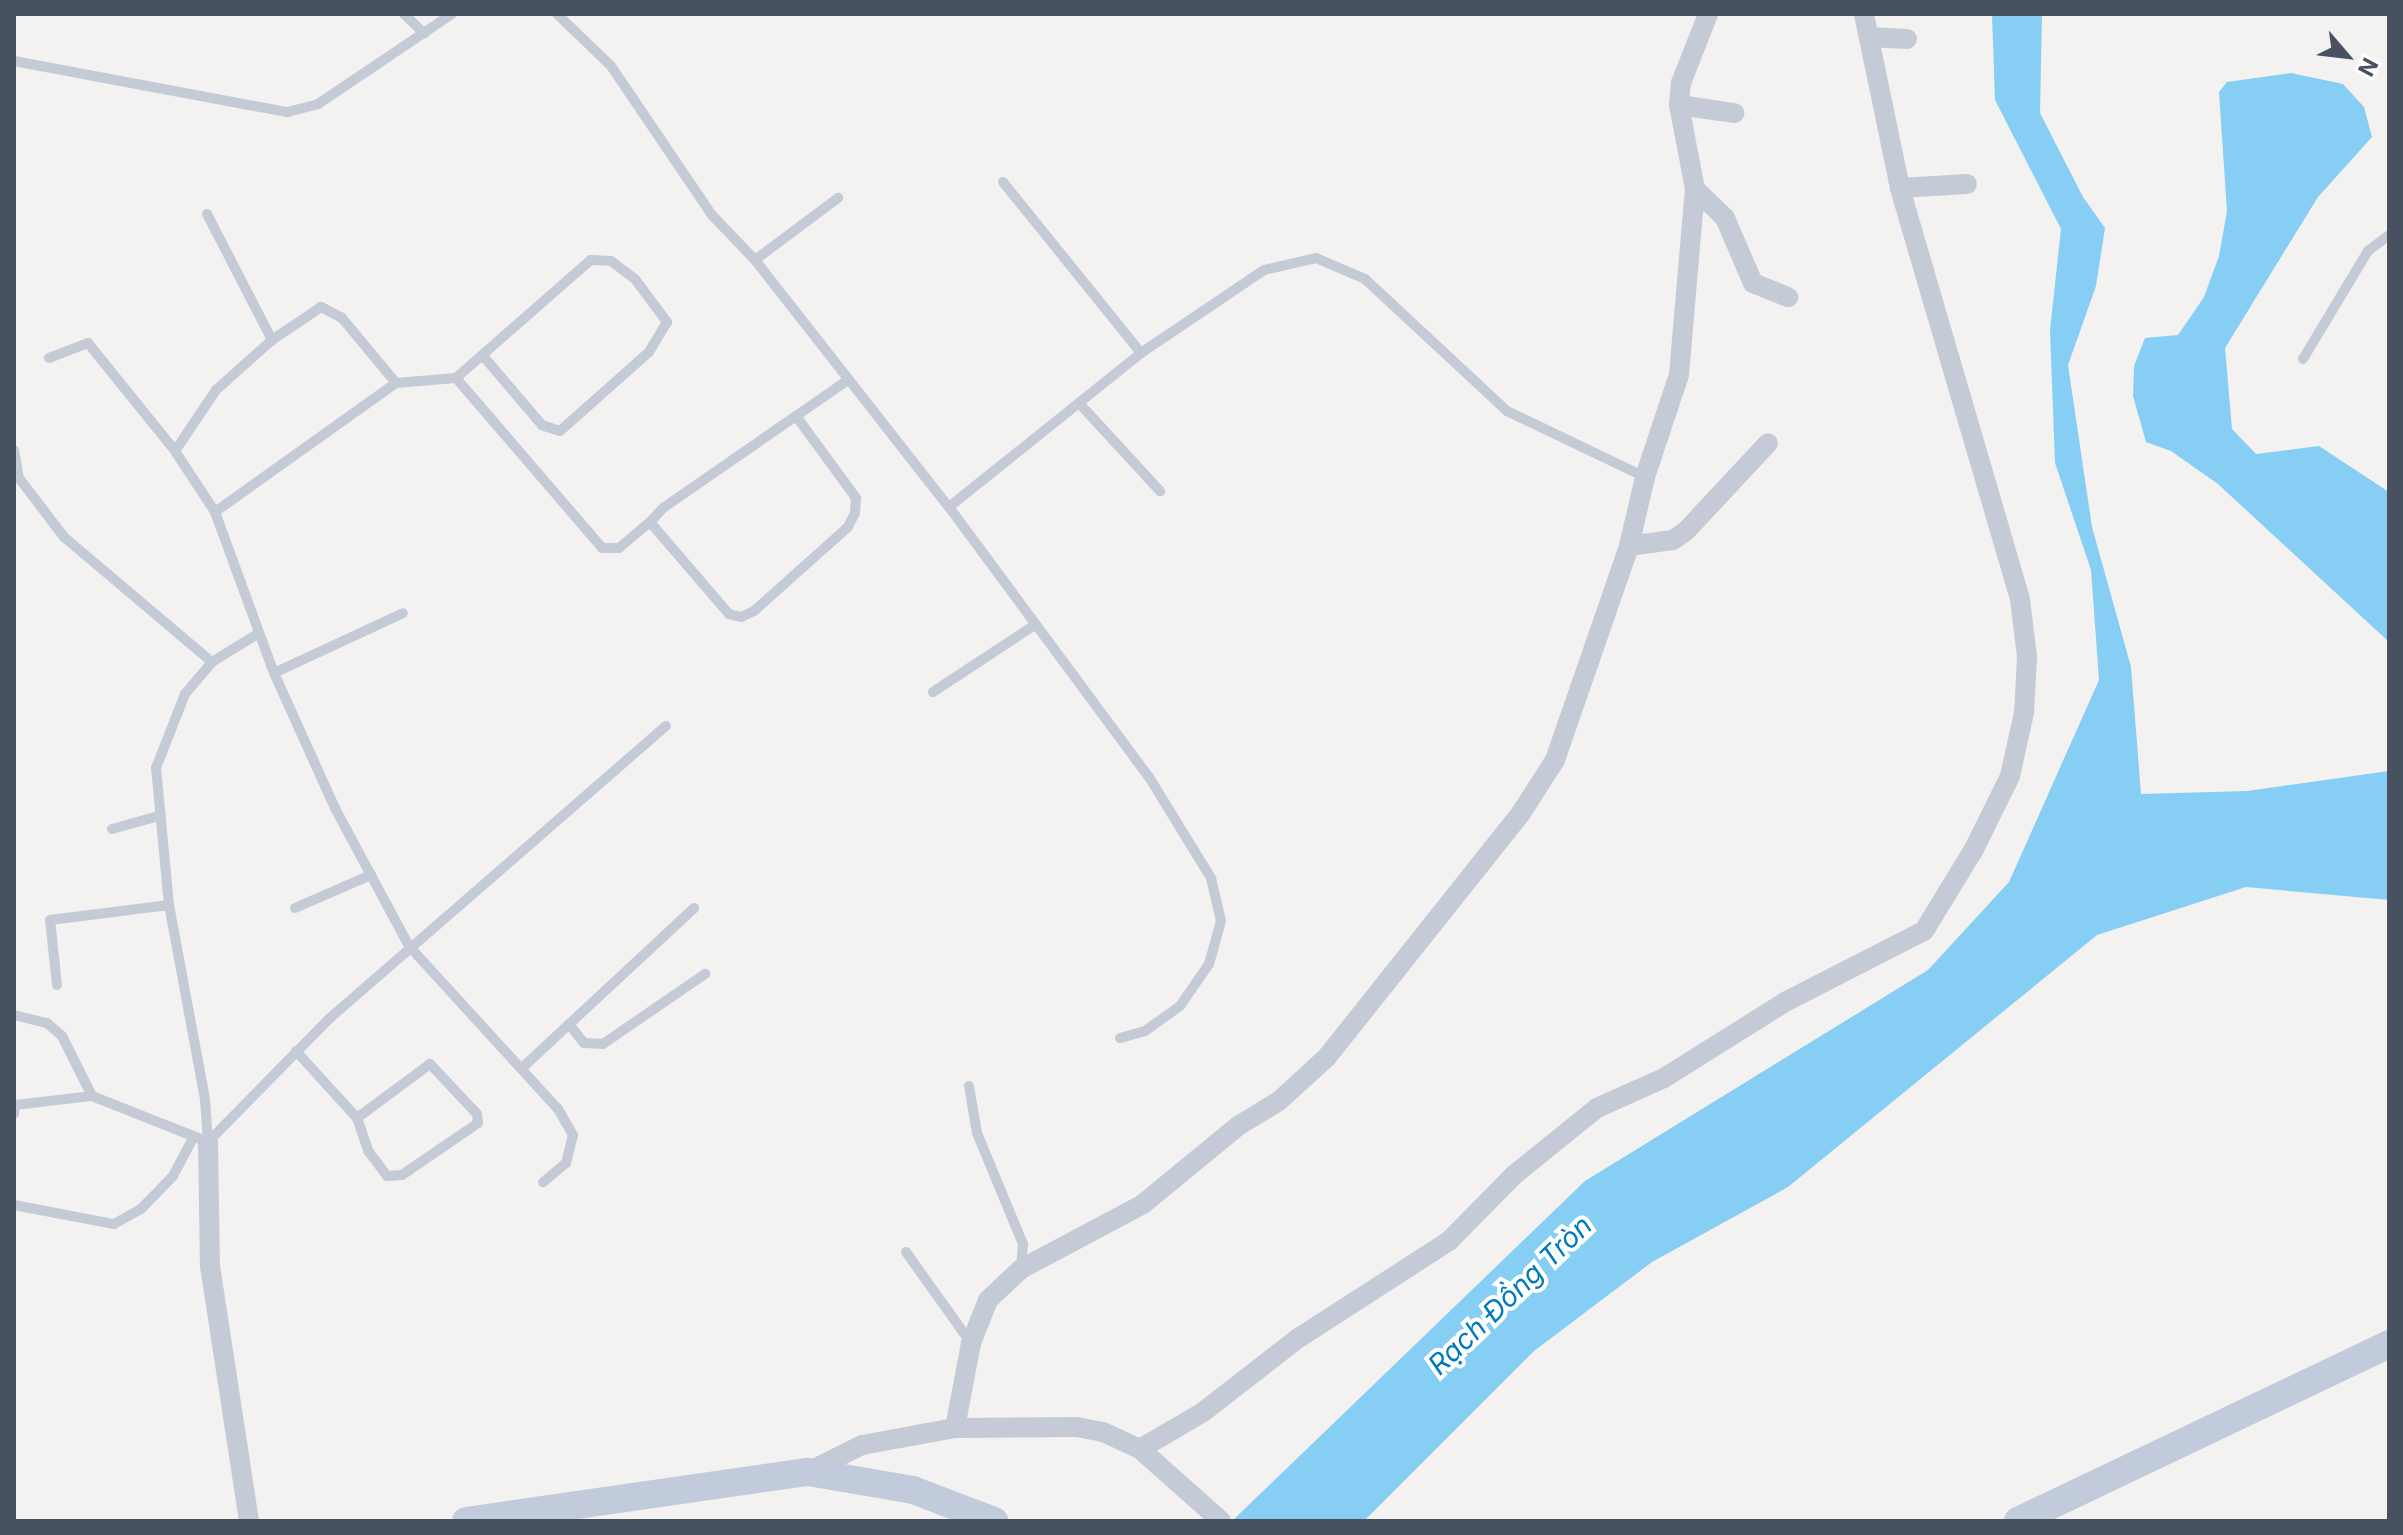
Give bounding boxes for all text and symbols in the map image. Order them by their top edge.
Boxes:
north arrow [2307,16,2387,96]
text: N [2353,54,2384,81]
water label: Rạch Đồng Tròn [1421,1208,1599,1382]

